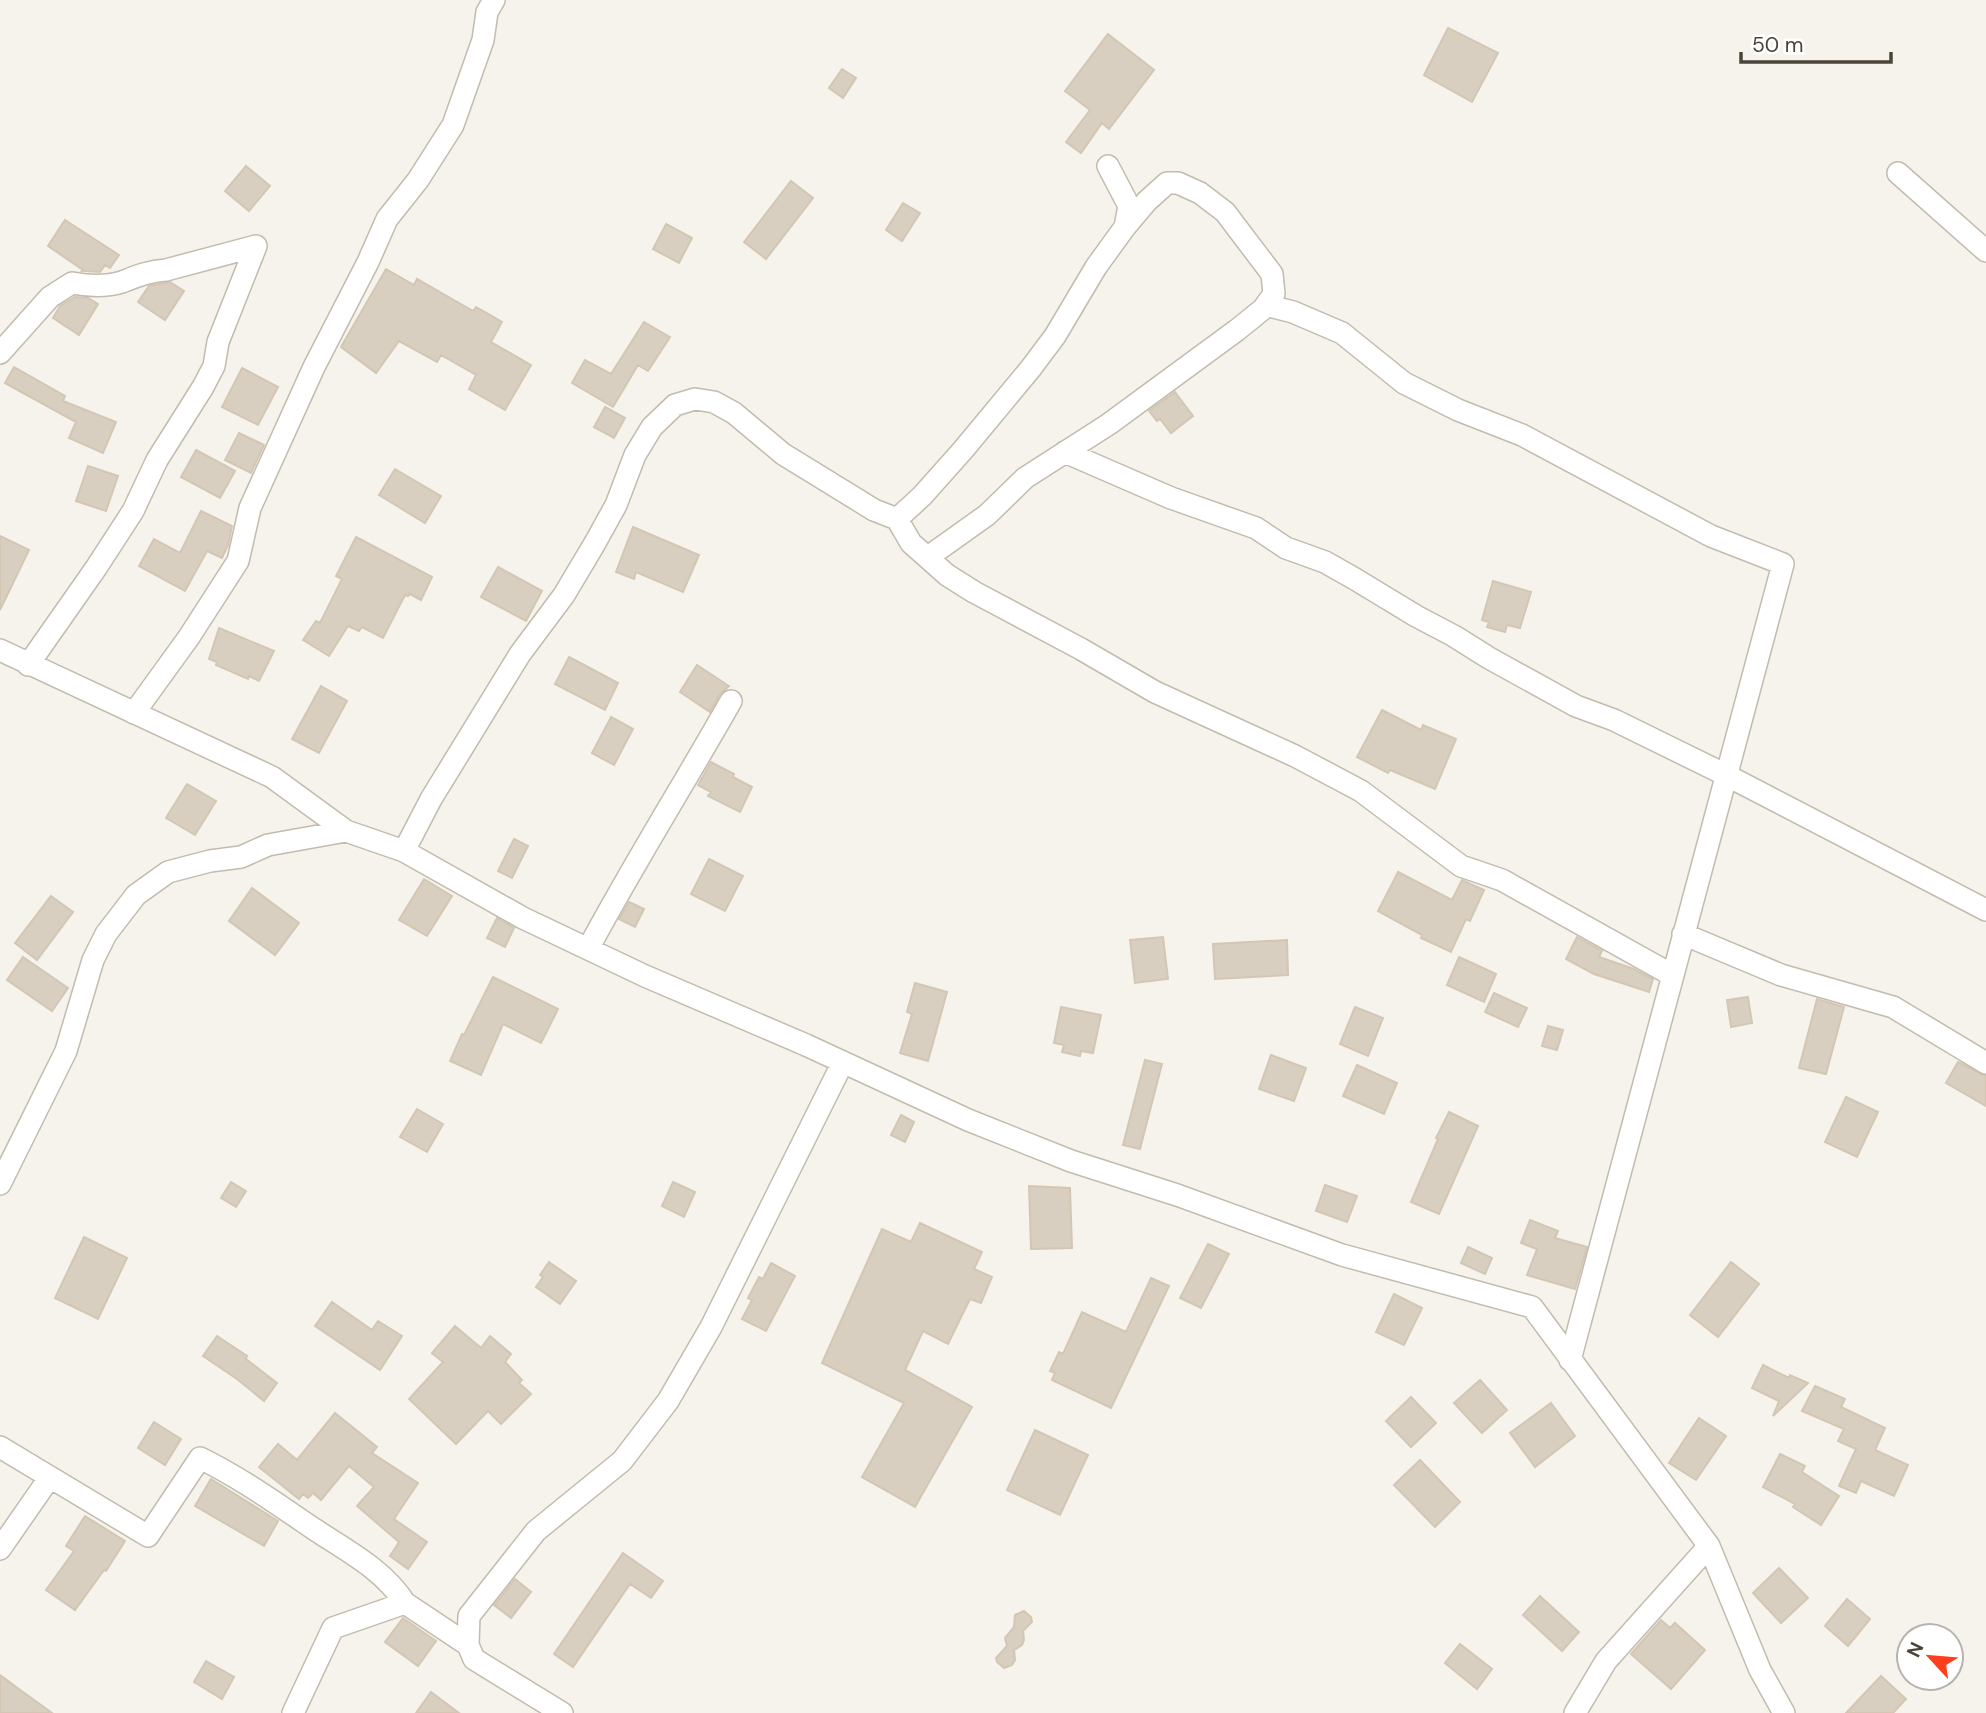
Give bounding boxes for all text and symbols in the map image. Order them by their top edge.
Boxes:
scale bar [1741,21,1892,65]
text: 50 m [1752,31,1803,59]
north arrow [1895,1622,1965,1692]
text: N [1901,1638,1929,1661]

